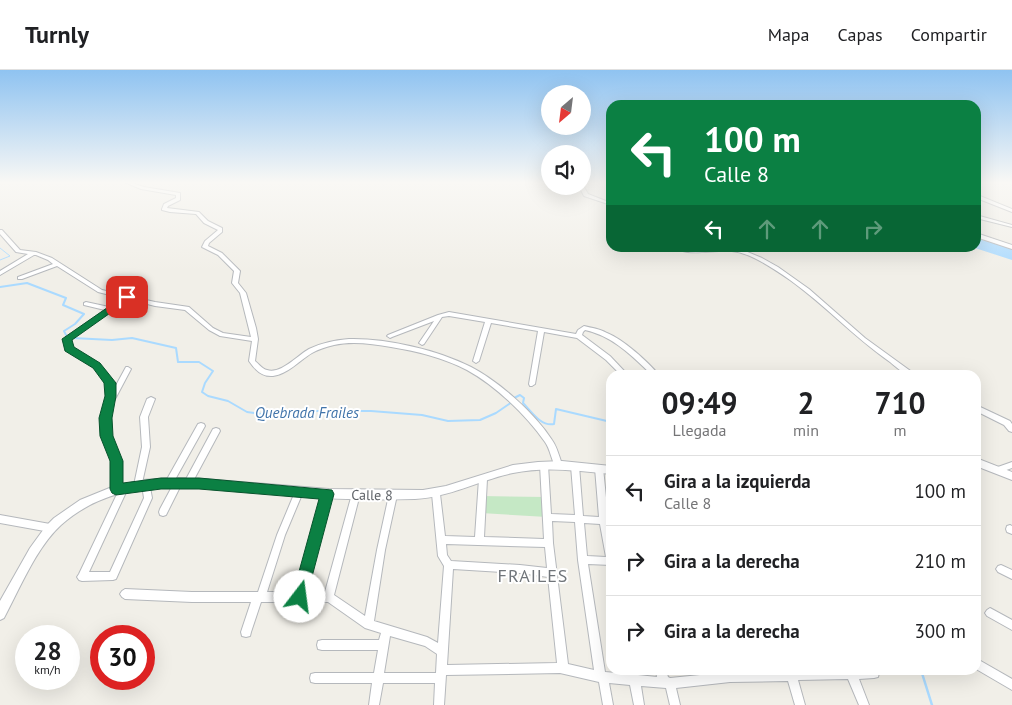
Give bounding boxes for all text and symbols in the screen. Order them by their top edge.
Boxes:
text: Turnly [25,19,89,50]
text: Mapa [768,23,810,46]
text: Capas [838,23,883,46]
text: Compartir [911,23,987,46]
north arrow [541,85,591,135]
map controls [541,85,591,195]
text: 100 m [704,116,801,162]
icon: left [621,120,686,185]
button: sound [541,145,591,195]
text: Calle 8 [704,160,769,188]
icon: left [700,215,728,243]
icon: ahead [753,215,781,243]
icon: ahead [806,215,834,243]
icon: right [859,215,887,243]
pin [106,276,148,318]
icon: arrive [113,283,141,311]
text: 09:49 [661,383,738,422]
text: 2 [798,383,815,422]
text: 710 [874,383,926,422]
water label: Quebrada Frailes [255,403,359,422]
text: Llegada [673,420,726,440]
text: min [793,420,819,440]
text: m [894,420,907,440]
text: Gira a la izquierda [664,469,811,493]
icon: left [621,477,649,505]
text: 100 m [914,479,966,503]
street label: Calle 8 [351,486,393,504]
text: Calle 8 [664,493,711,513]
icon: right [621,547,649,575]
text: Gira a la derecha [664,549,800,573]
text: 210 m [914,549,966,573]
district label: FRAILES [498,564,568,587]
position arrow [273,570,325,622]
icon: right [621,617,649,645]
text: Gira a la derecha [664,619,800,643]
text: 300 m [914,619,966,643]
speed limit sign: 30 [90,625,155,690]
text: 28 [33,635,62,667]
text: km/h [34,662,61,677]

